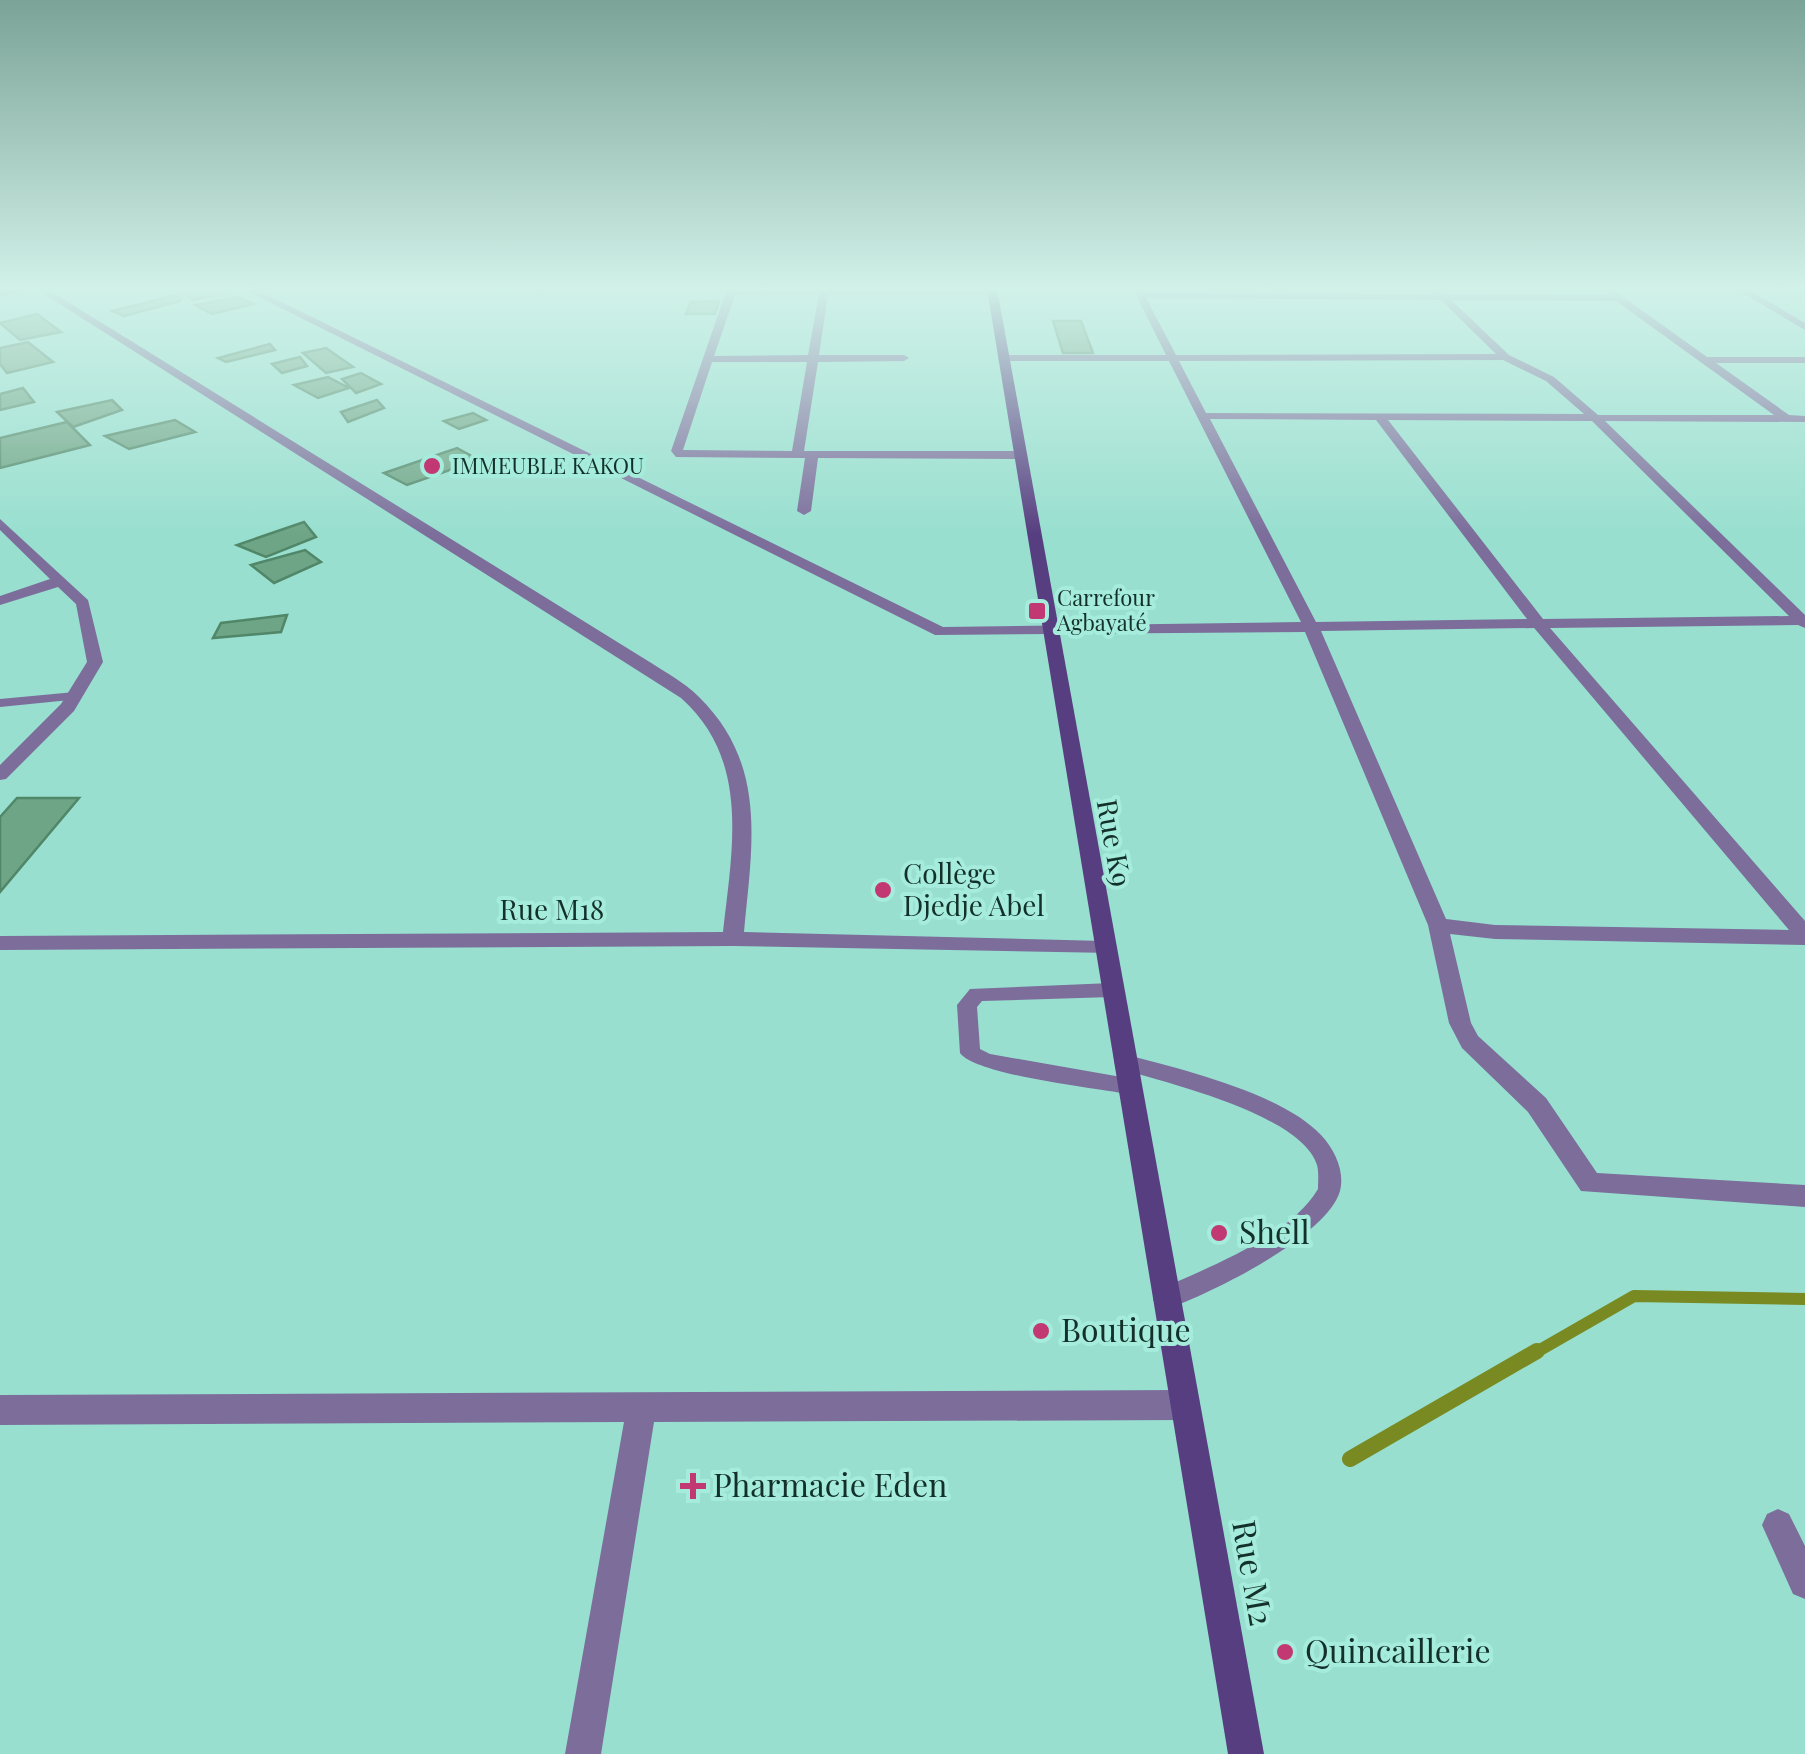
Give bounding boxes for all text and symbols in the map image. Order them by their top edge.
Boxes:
place label: IMMEUBLE KAKOU [452,450,644,480]
marker: IMMEUBLE KAKOU [421,455,443,477]
place label: Carrefour Agbayaté [1056,582,1155,637]
marker: Carrefour Agbayaté [1026,600,1048,622]
street label: Rue K9 [1090,796,1141,889]
place label: Collège Djedje Abel [903,854,1044,923]
marker: Collège Djedje Abel [872,879,894,901]
street label: Rue M18 [500,890,604,927]
place label: Shell [1239,1209,1310,1252]
marker: Shell [1208,1222,1230,1244]
place label: Boutique [1061,1307,1191,1350]
marker: Boutique [1030,1320,1052,1342]
place label: Pharmacie Eden [713,1462,947,1505]
marker: Pharmacie Eden [682,1475,704,1497]
street label: Rue M2 [1224,1516,1285,1629]
place label: Quincaillerie [1305,1628,1491,1671]
marker: Quincaillerie [1274,1641,1296,1663]

